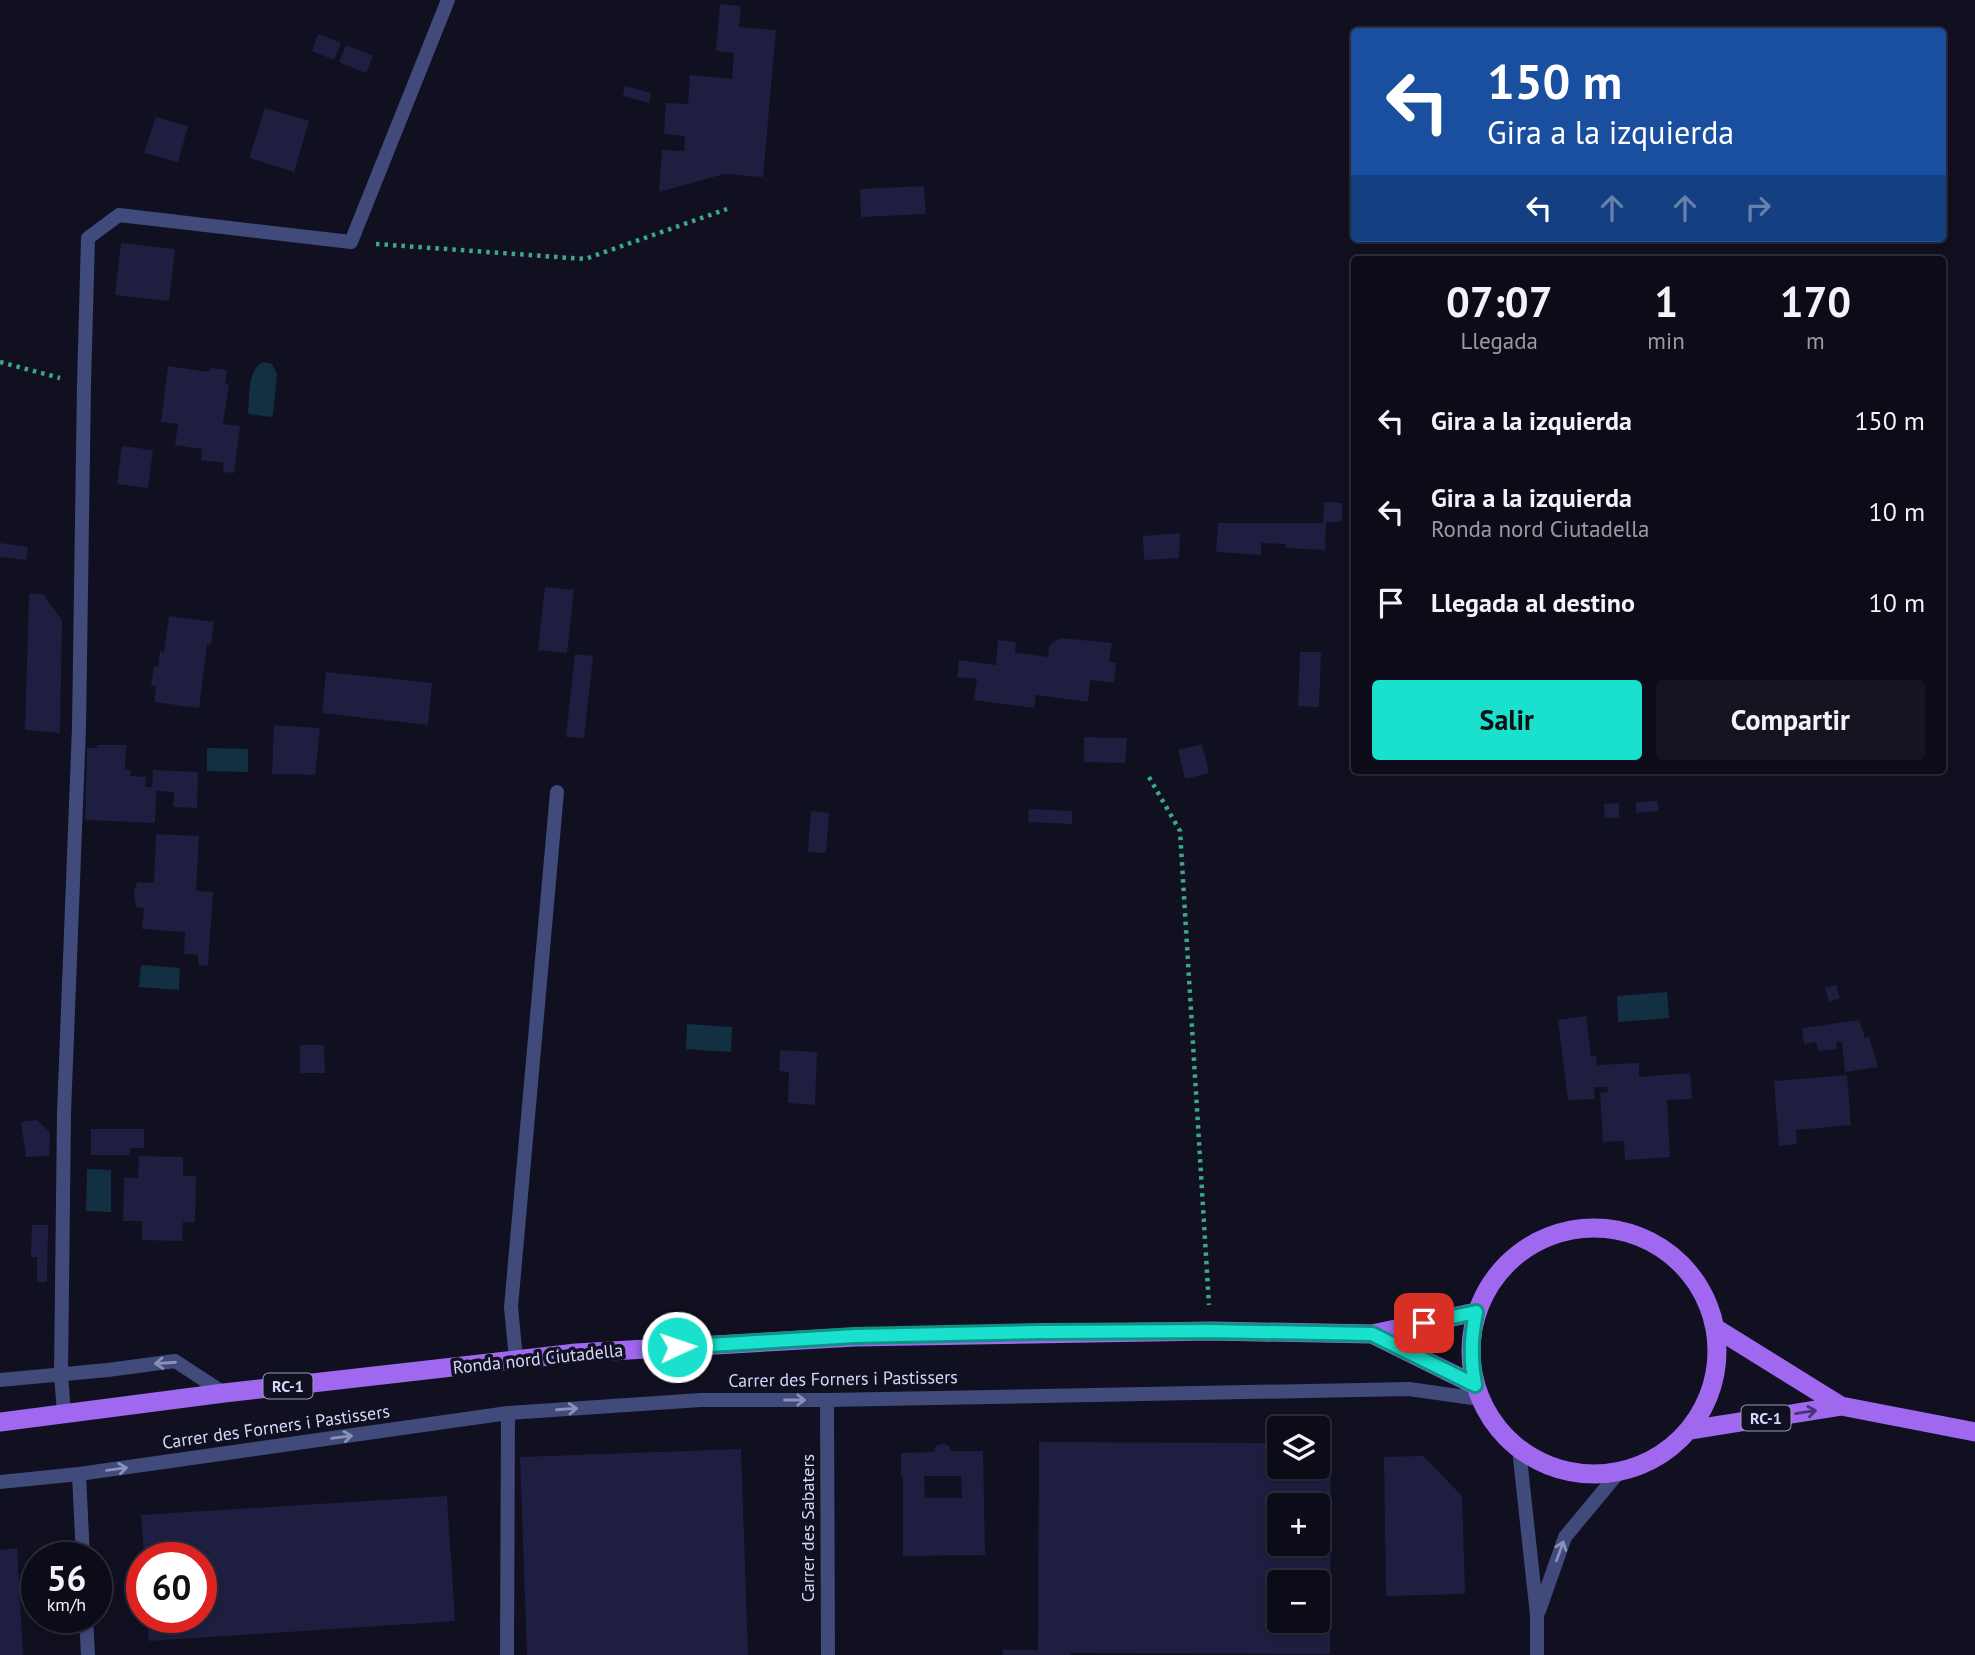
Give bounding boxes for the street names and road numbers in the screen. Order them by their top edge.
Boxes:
street label: Ronda nord Ciutadella [452,1338,624,1379]
street label: Carrer des Forners i Pastissers [728,1365,958,1392]
road number: RC-1 [264,1374,312,1398]
street label: Carrer des Forners i Pastissers [161,1399,391,1454]
road number: RC-1 [1742,1406,1790,1430]
street label: Carrer des Sabaters [796,1454,819,1602]

